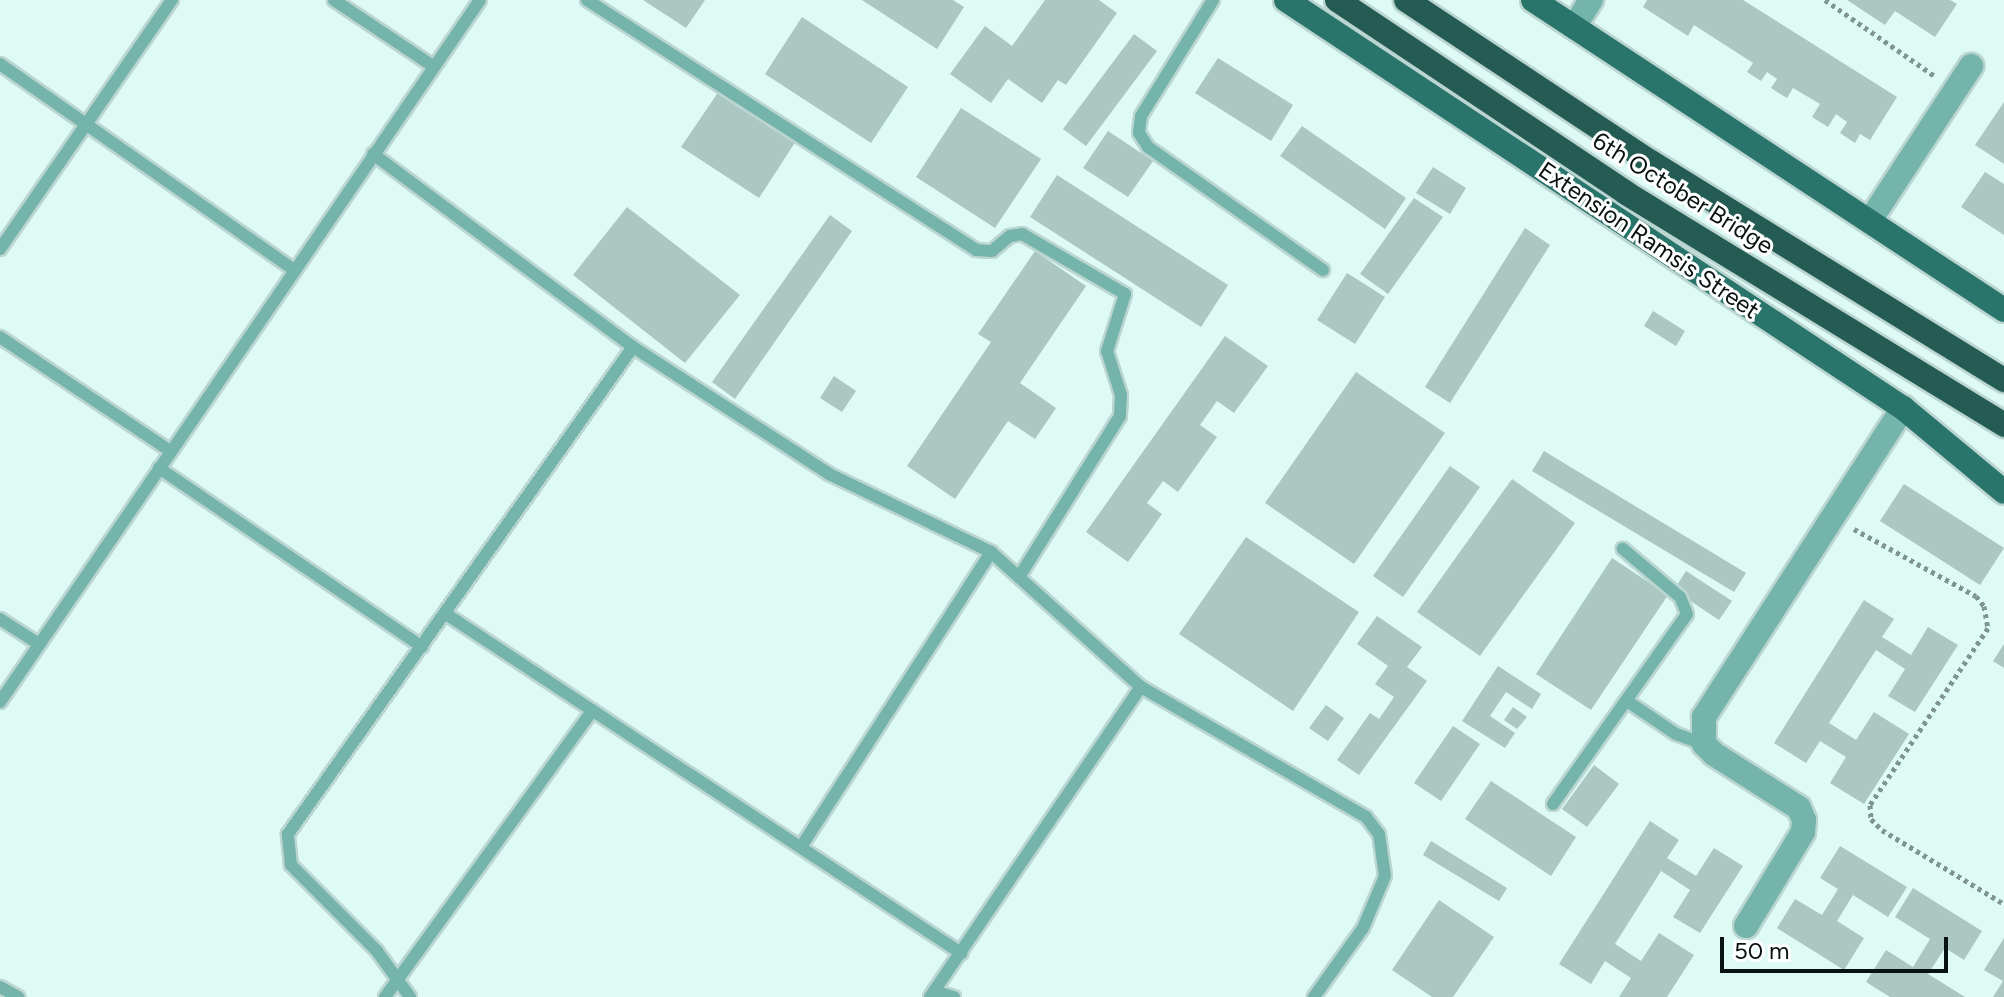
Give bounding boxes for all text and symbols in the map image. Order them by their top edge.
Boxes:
street label: 6th October Bridge [1587,126,1779,260]
street label: Extension Ramsis Street [1533,155,1765,325]
scale bar [1724,921,1952,971]
text: 50 m [1734,936,1790,965]

